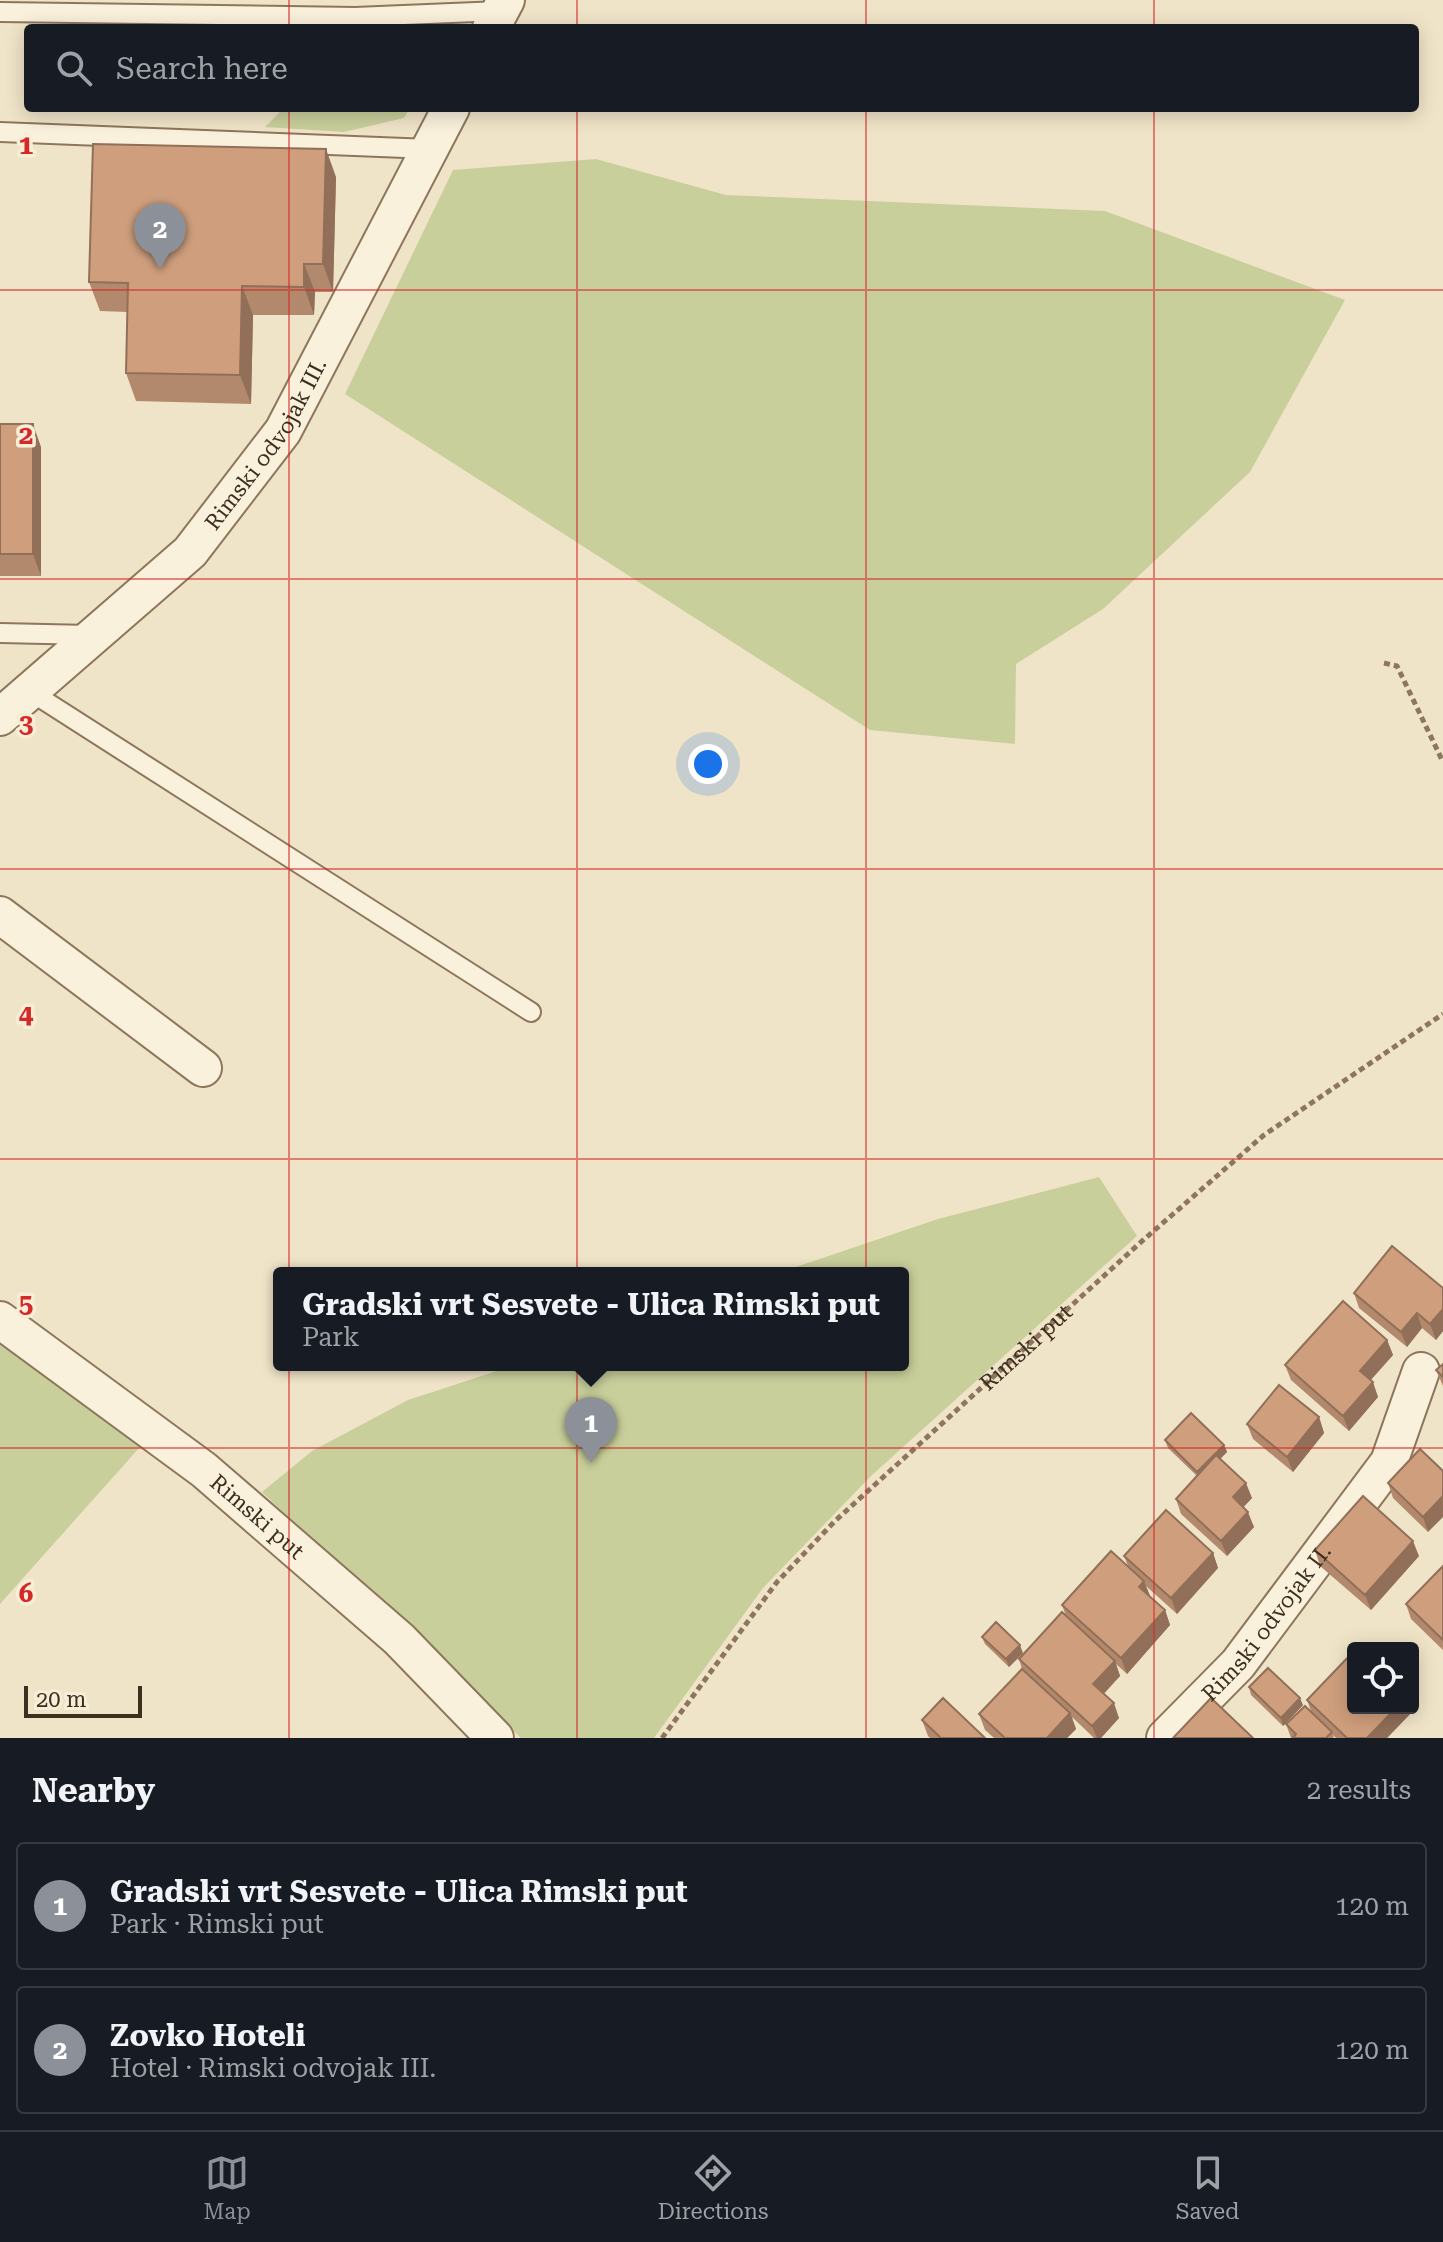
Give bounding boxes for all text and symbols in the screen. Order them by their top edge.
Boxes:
search box [24,24,1419,112]
icon: search [52,46,96,90]
text: Search here [116,51,288,86]
text: 1 [19,130,33,160]
pin: 2 [134,203,186,269]
street label: Rimski odvojak III. [199,354,331,534]
text: 2 [19,420,33,450]
text: 3 [19,709,33,739]
your location [688,744,728,784]
text: 4 [19,999,34,1029]
popup [273,1267,909,1371]
text: Gradski vrt Sesvete - Ulica Rimski put [302,1287,880,1322]
text: 5 [19,1289,33,1319]
street label: Rimski put [974,1299,1077,1395]
text: Park [302,1322,359,1352]
pin: 1 [565,1397,617,1463]
street label: Rimski put [206,1469,309,1564]
street label: Rimski odvojak II. [1196,1539,1336,1706]
text: 6 [19,1578,33,1608]
map controls [1347,1642,1419,1714]
button: locate [1347,1642,1419,1714]
scale bar [24,1682,142,1718]
text: 20 m [36,1687,86,1712]
text: Nearby [32,1770,155,1810]
text: 2 results [1307,1775,1411,1805]
text: Gradski vrt Sesvete - Ulica Rimski put [110,1874,688,1909]
text: 1 [53,1891,67,1921]
text: 120 m [1335,1891,1409,1921]
text: Park · Rimski put [110,1909,324,1939]
text: Zovko Hoteli [110,2018,305,2053]
text: 2 [53,2035,67,2065]
text: 120 m [1335,2035,1409,2065]
text: Hotel · Rimski odvojak III. [110,2053,436,2083]
tab: Map [204,2151,251,2224]
tab: Directions [658,2151,768,2224]
tab: Saved [1176,2151,1239,2224]

